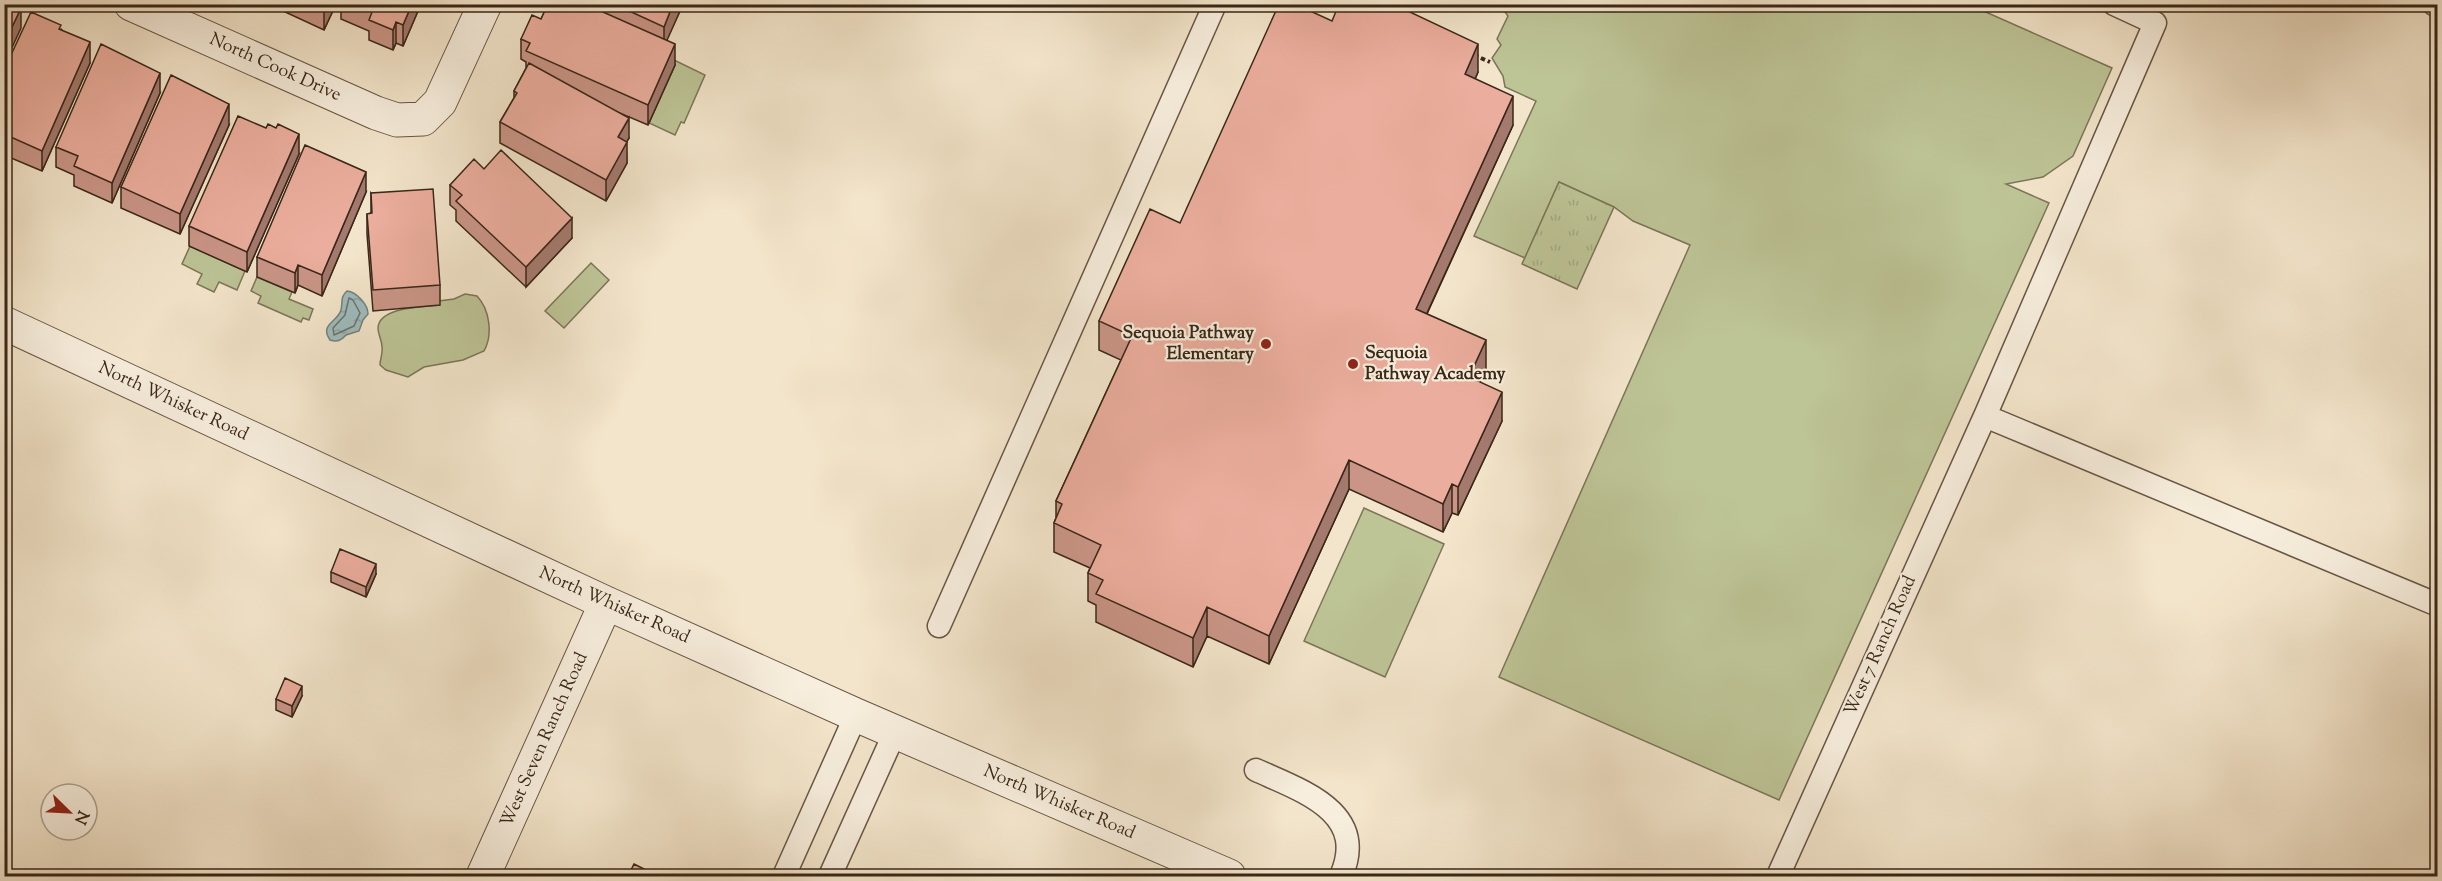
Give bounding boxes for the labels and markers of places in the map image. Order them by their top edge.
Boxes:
place label: Sequoia Pathway Elementary [1123,321,1254,368]
marker: Sequoia Pathway Elementary [1259,337,1273,351]
place label: Sequoia Pathway Academy [1365,341,1506,388]
marker: Sequoia Pathway Academy [1346,357,1360,371]

